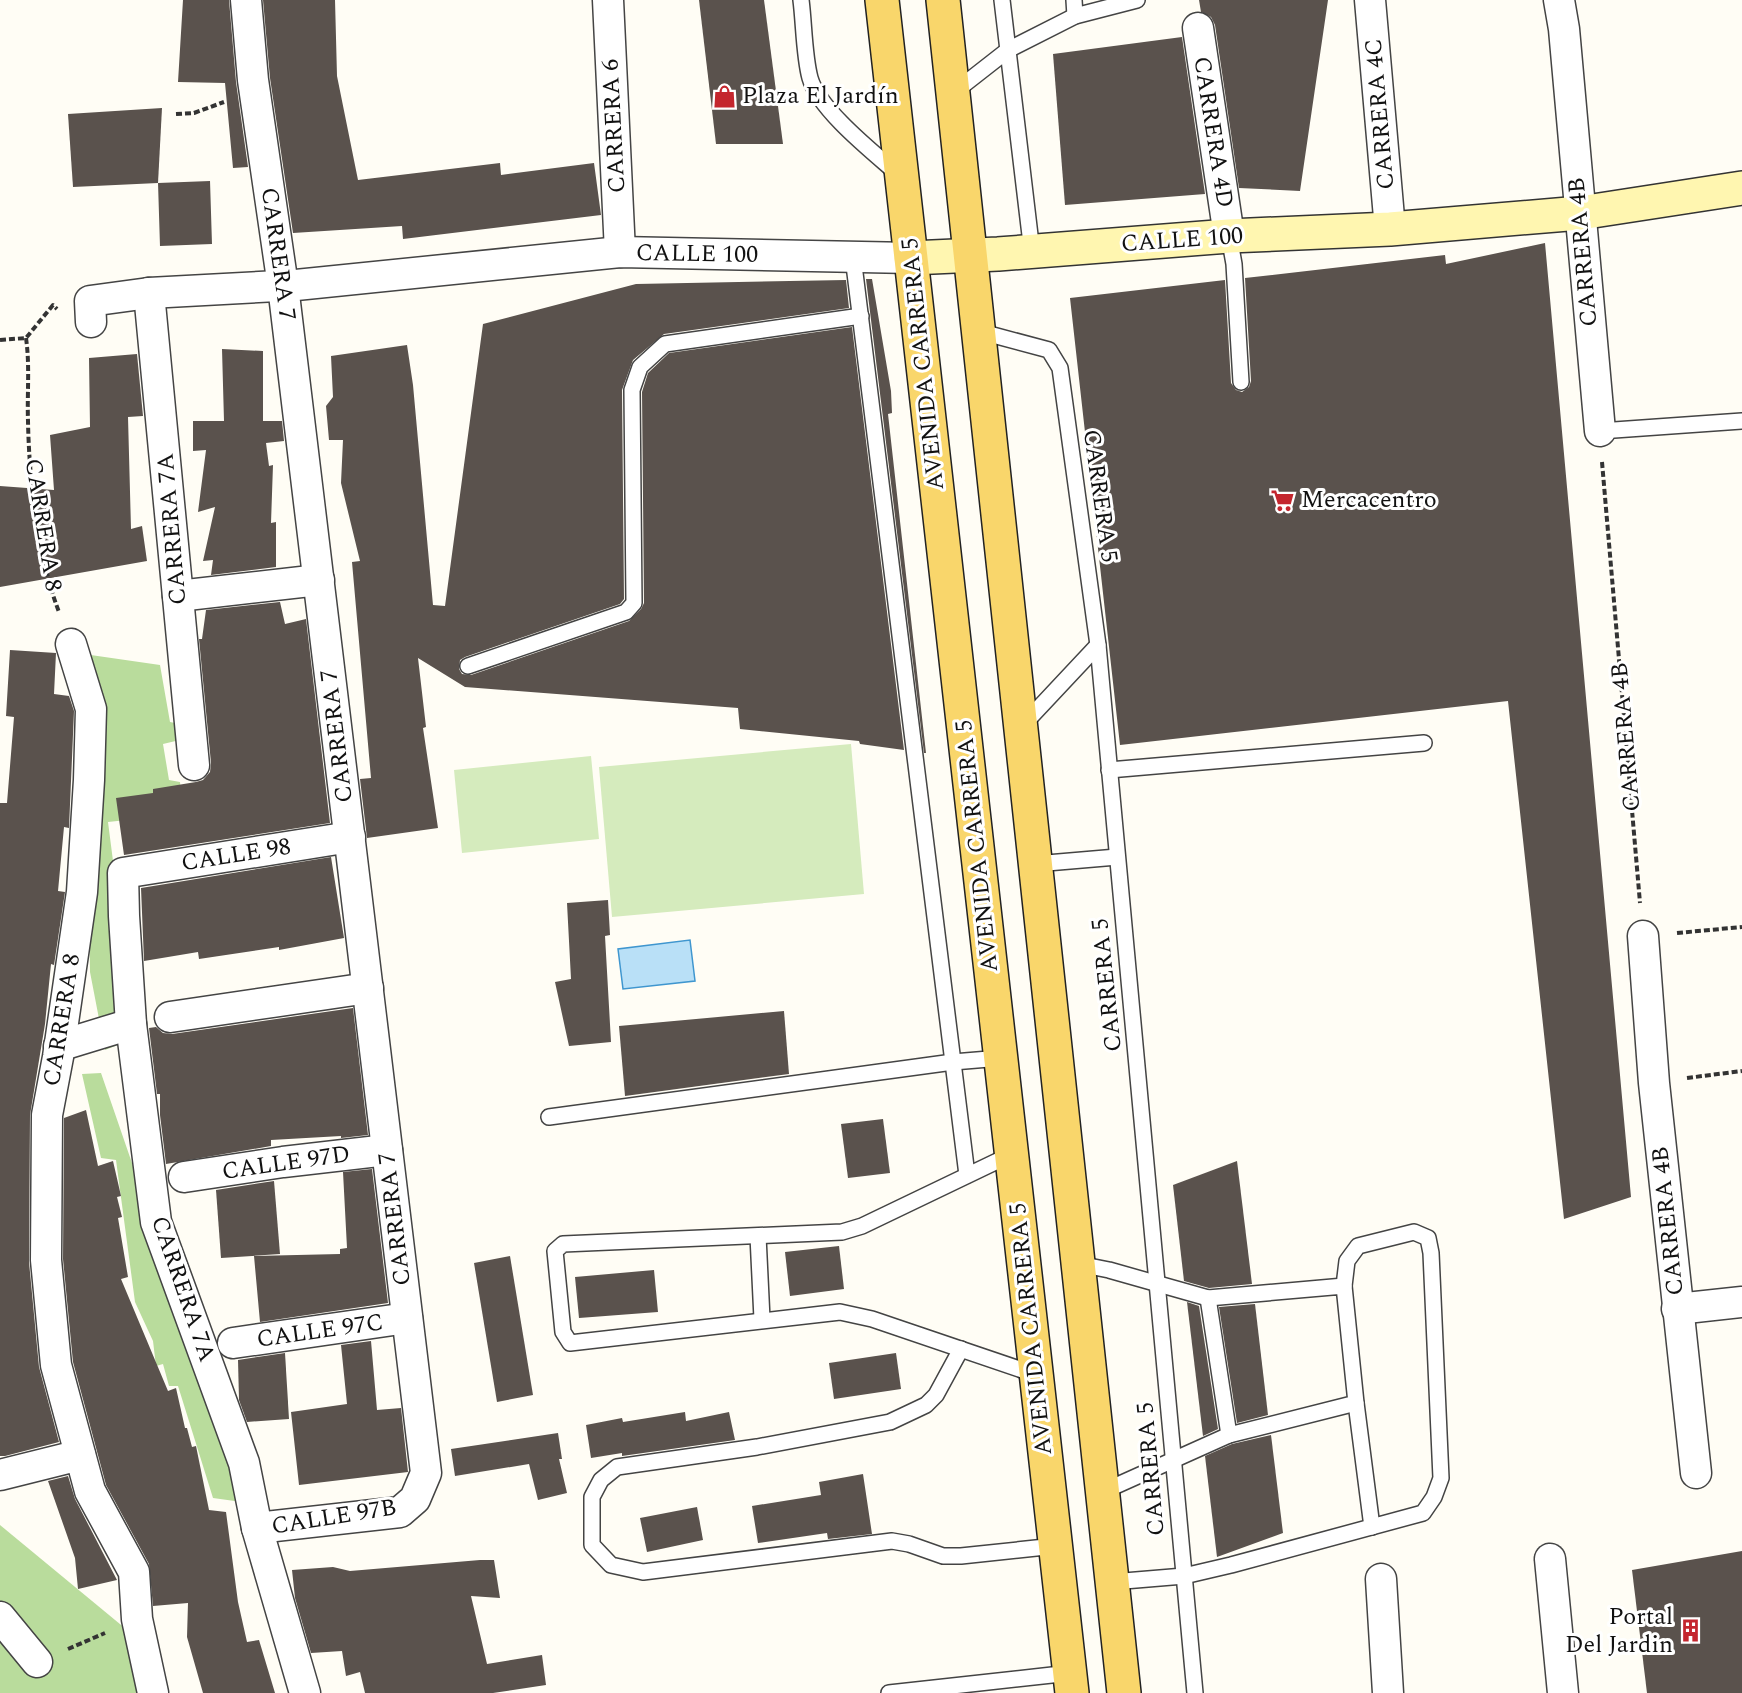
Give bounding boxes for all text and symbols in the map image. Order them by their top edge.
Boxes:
street label: CARRERA 4C [1355,37,1405,191]
street label: CARRERA 4D [1183,54,1243,210]
street label: CARRERA 6 [593,58,635,194]
place label: Plaza El Jardín [742,78,899,114]
shop icon: Plaza El Jardín [711,83,737,109]
street label: CARRERA 4B [1559,176,1607,328]
street label: CARRERA 7 [251,185,305,323]
street label: CALLE 100 [1120,218,1244,262]
street label: CALLE 100 [635,235,759,273]
street label: AVENIDA CARRERA 5 [892,236,954,492]
street label: CARRERA 5 [1073,427,1127,565]
street label: CARRERA 7A [147,452,197,606]
street label: CARRERA 8 [15,456,71,594]
place label: Mercacentro [1301,482,1437,518]
supermarket icon: Mercacentro [1270,487,1296,513]
street label: CARRERA 4B [1602,661,1650,813]
street label: CARRERA 7 [311,667,363,805]
street label: AVENIDA CARRERA 5 [946,718,1008,974]
street label: CALLE 98 [179,829,293,881]
street label: CARRERA 5 [1082,916,1132,1054]
street label: CARRERA 8 [34,951,90,1089]
street label: CALLE 97D [220,1136,352,1190]
street label: CARRERA 4B [1642,1145,1694,1297]
street label: CARRERA 7 [369,1150,421,1288]
street label: AVENIDA CARRERA 5 [1000,1201,1062,1457]
street label: CARRERA 7A [141,1211,225,1367]
street label: CALLE 97C [254,1304,386,1358]
street label: CARRERA 5 [1127,1401,1175,1537]
street label: CALLE 97B [269,1489,399,1545]
place label: Portal Del Jardin [1565,1599,1673,1663]
building icon: Portal Del Jardin [1678,1618,1704,1644]

